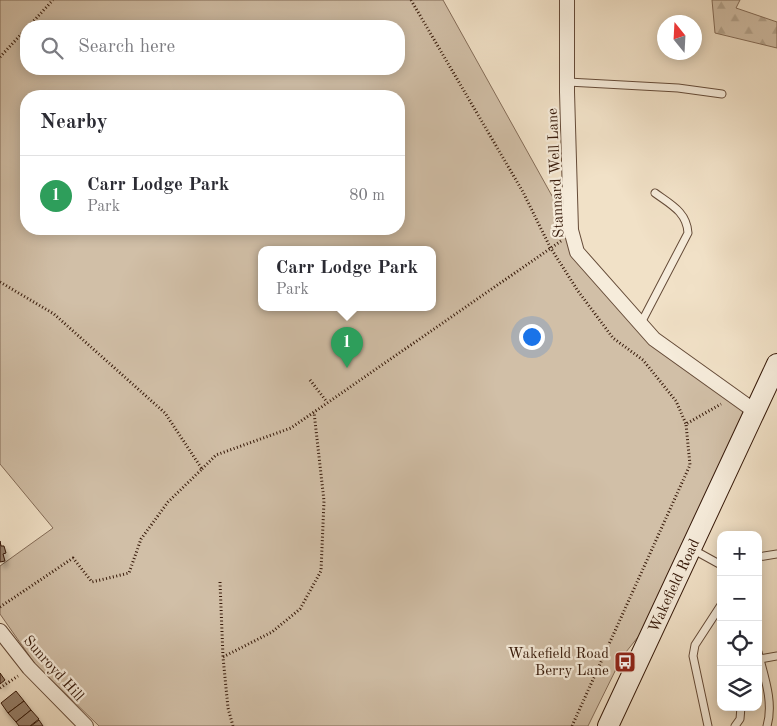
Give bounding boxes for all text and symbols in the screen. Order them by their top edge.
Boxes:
north arrow [657,15,702,60]
search box [20,20,405,75]
icon: search [38,34,66,62]
text: Search here [78,38,175,57]
street label: Stannard Well Lane [546,108,567,238]
text: Nearby [40,112,108,133]
text: Carr Lodge Park [87,176,229,195]
text: 1 [51,188,61,204]
text: 80 m [349,188,385,204]
text: Park [87,199,120,215]
popup [258,246,436,311]
text: Carr Lodge Park [276,259,418,278]
text: Park [276,282,309,298]
your location [519,324,545,350]
pin: 1 [331,327,363,368]
map controls [717,531,762,711]
button: + [717,531,762,576]
street label: Wakefield Road [647,537,703,635]
button: − [717,576,762,621]
button: locate [717,621,762,666]
street label: Sunroyd Hill [20,633,86,705]
place label: Wakefield Road Berry Lane [508,647,609,679]
bus stop icon: Wakefield Road Berry Lane [613,650,637,674]
button: layers [717,666,762,711]

